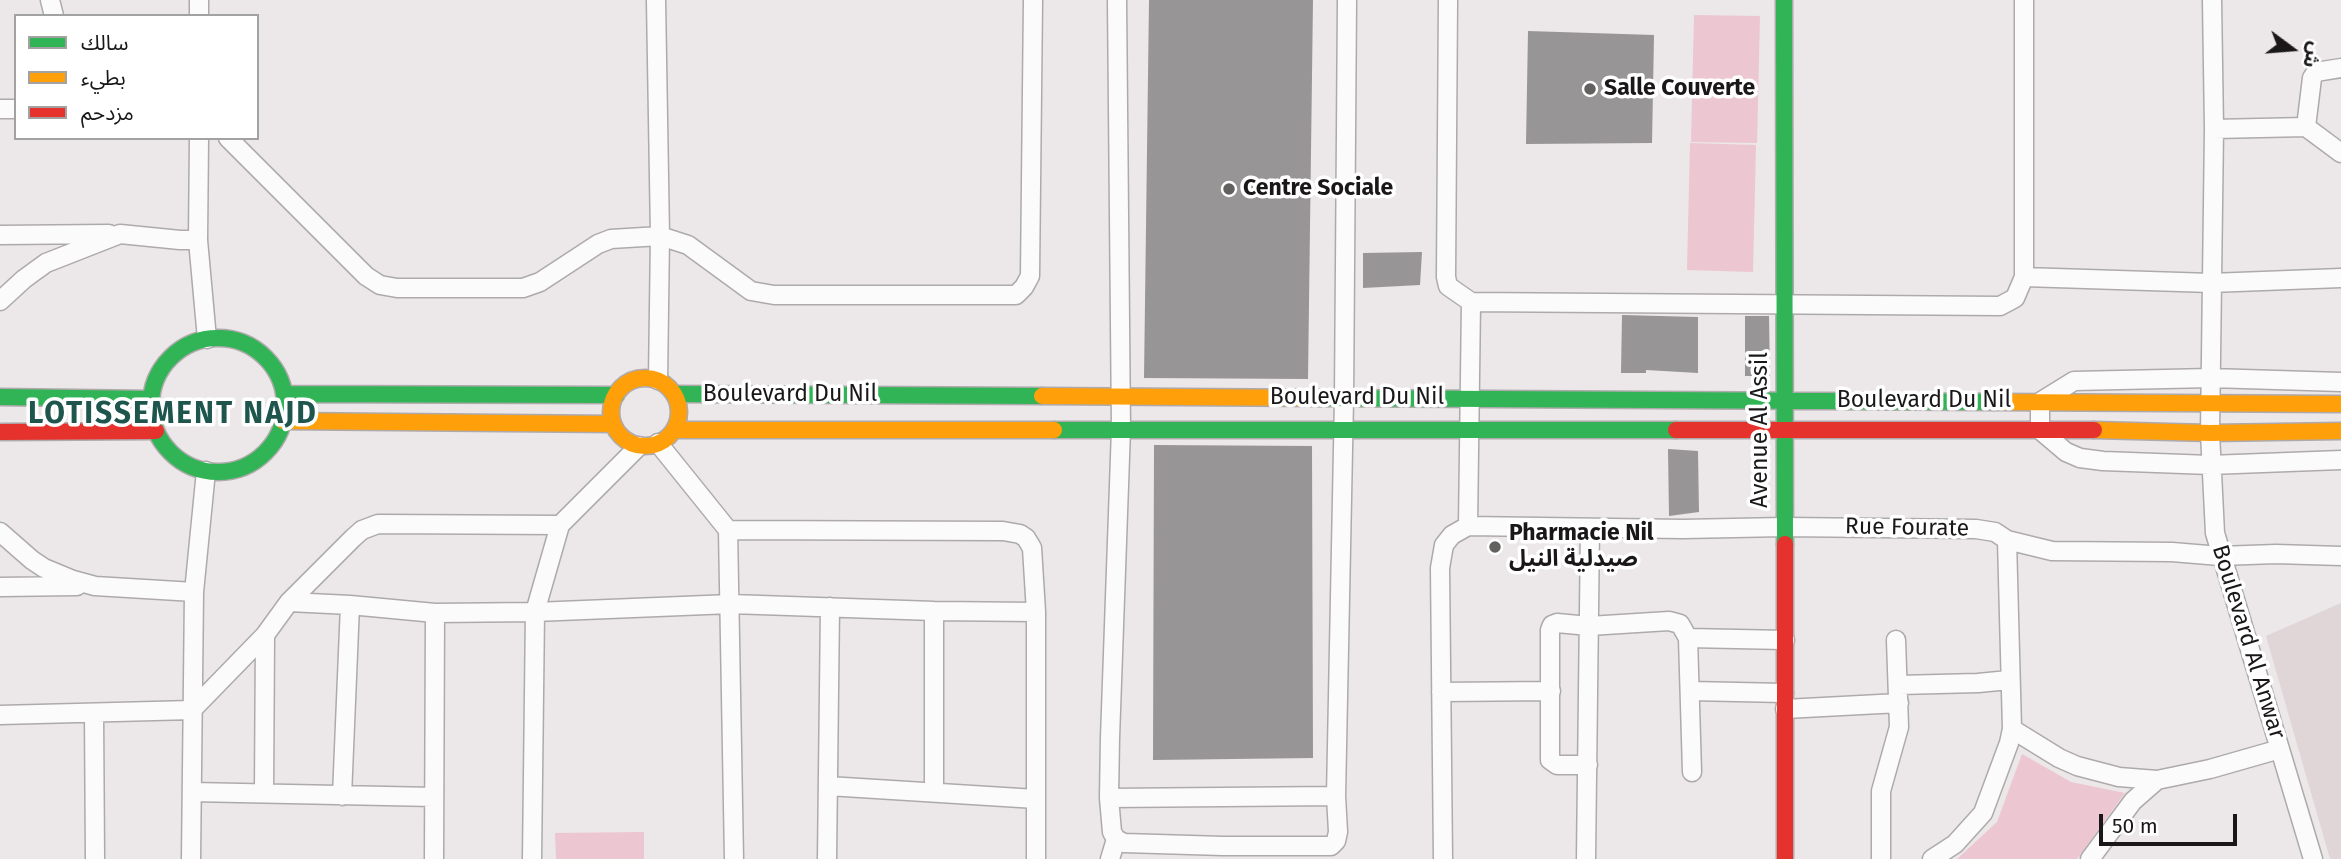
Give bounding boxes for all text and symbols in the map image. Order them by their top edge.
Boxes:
legend [14,14,259,140]
north arrow [2257,14,2327,84]
text: سالك [81,30,128,56]
text: ش [2298,39,2327,71]
text: بطيء [81,65,126,91]
place label: Salle Couverte [1604,75,1755,103]
marker: Salle Couverte [1582,81,1598,97]
text: مزدحم [81,100,134,126]
place label: Centre Sociale [1243,175,1393,203]
marker: Centre Sociale [1221,181,1237,197]
street label: Avenue Al Assil [1747,352,1775,508]
street label: Boulevard Du Nil [703,381,877,409]
street label: Boulevard Du Nil [1270,384,1444,412]
street label: Boulevard Du Nil [1837,387,2011,415]
district label: LOTISSEMENT NAJD [30,397,316,433]
street label: Rue Fourate [1845,513,1969,543]
place label: Pharmacie Nil صيدلية النيل [1509,520,1654,574]
marker: Pharmacie Nil صيدلية النيل [1487,539,1503,555]
street label: Boulevard Al Anwar [2205,542,2291,742]
scale bar [2103,800,2241,844]
text: 50 m [2112,813,2158,839]

